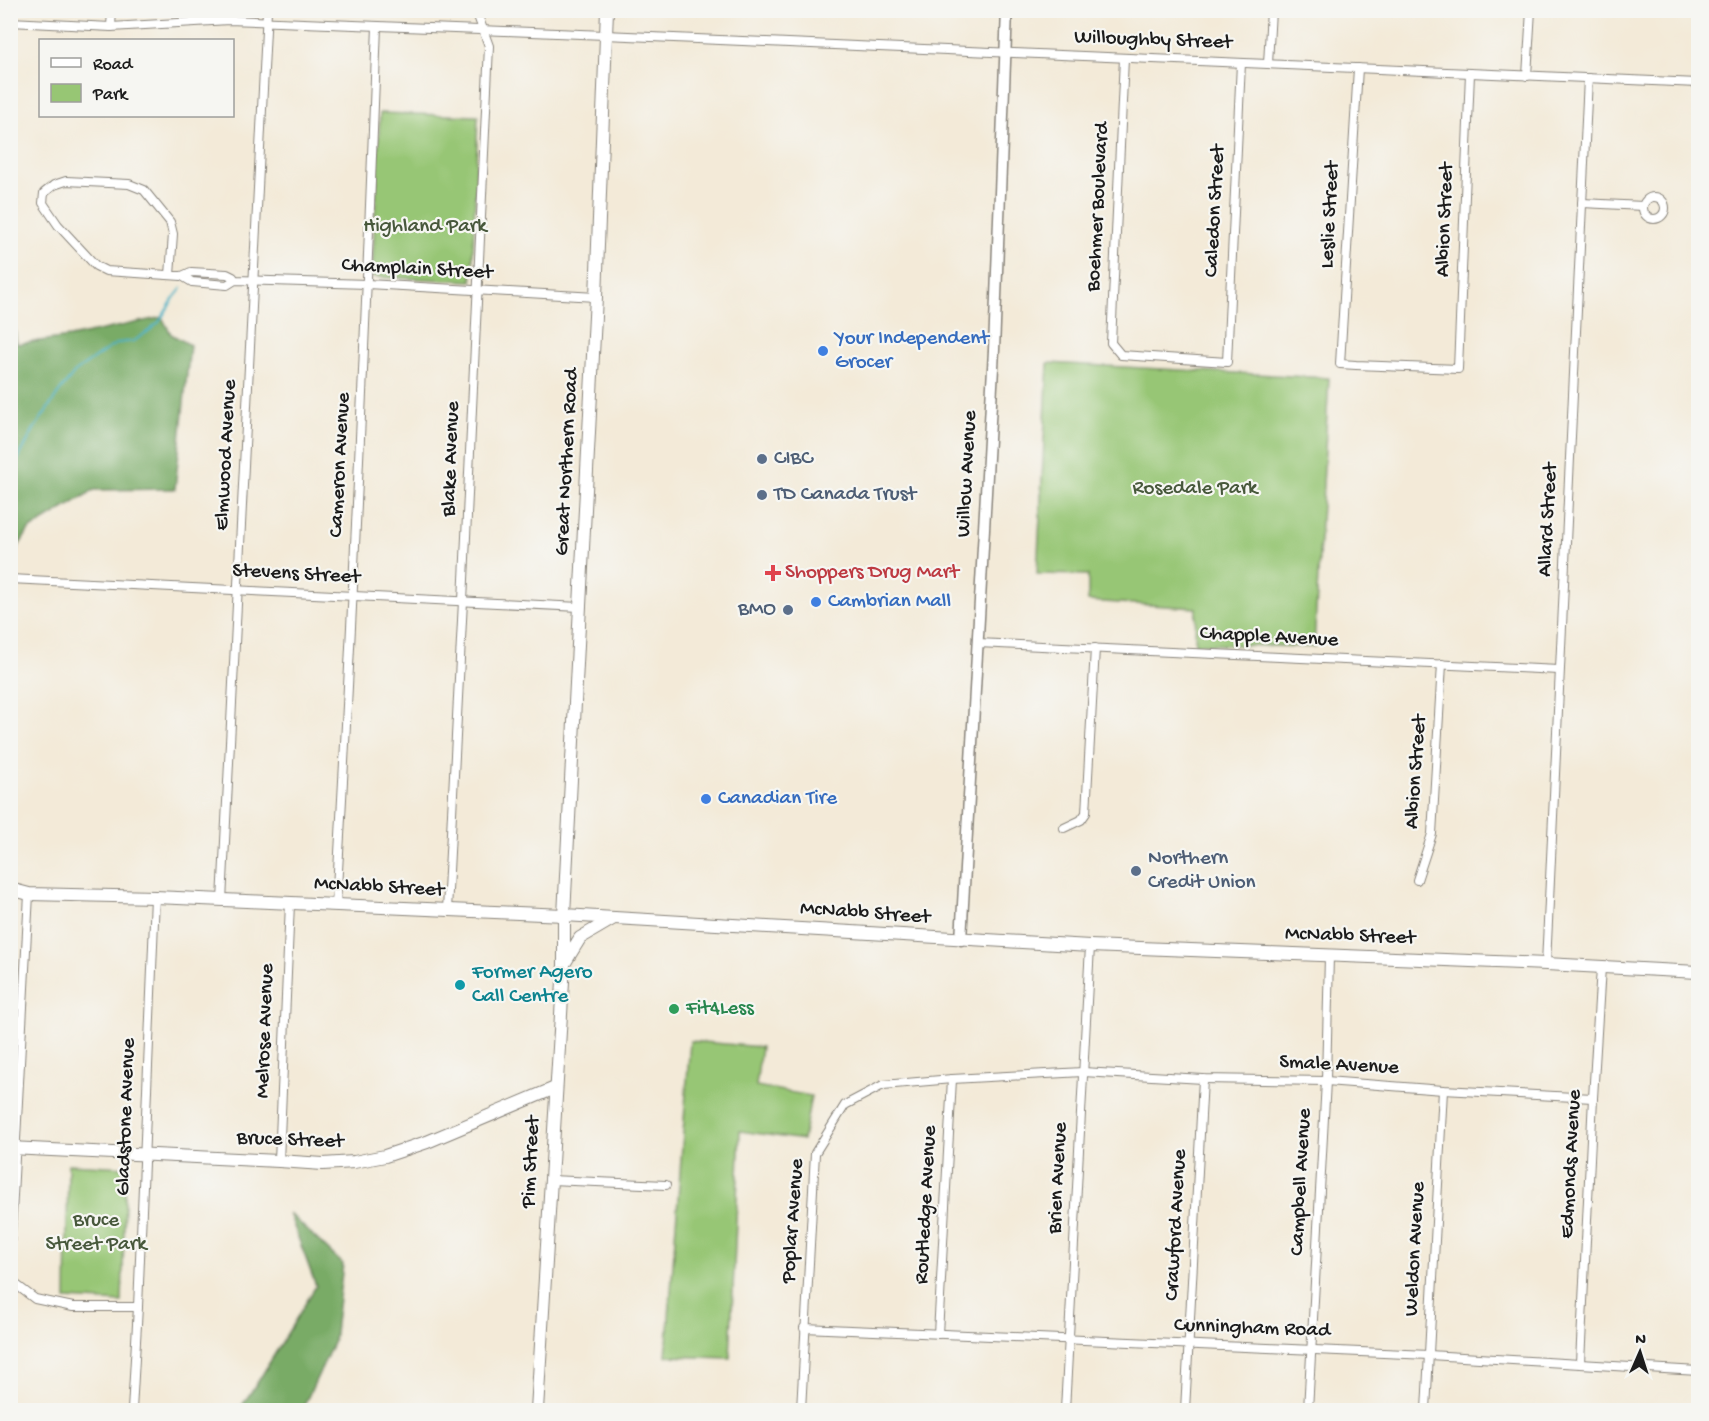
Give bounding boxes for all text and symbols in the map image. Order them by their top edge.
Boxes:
street label: Willoughby Street [1074,26,1235,56]
legend [39,39,234,117]
text: Road [93,55,134,76]
text: Park [92,85,129,106]
street label: Boehmer Boulevard [1082,120,1116,293]
street label: Caledon Street [1200,142,1232,278]
street label: Leslie Street [1316,158,1346,269]
street label: Albion Street [1432,160,1461,278]
park label: Highland Park [363,215,489,240]
street label: Champlain Street [341,254,496,287]
place label: Your Independent Grocer [833,327,991,376]
marker: Your Independent Grocer [816,344,830,358]
street label: Great Northern Road [551,366,585,556]
street label: Elmwood Avenue [211,378,243,531]
street label: Cameron Avenue [325,391,357,538]
street label: Blake Avenue [437,400,467,518]
street label: Willow Avenue [952,409,984,538]
place label: CIBC [774,447,814,472]
marker: CIBC [755,452,769,466]
street label: Allard Street [1534,460,1565,578]
park label: Rosedale Park [1133,477,1260,502]
place label: TD Canada Trust [773,483,918,508]
marker: TD Canada Trust [755,488,769,502]
street label: Stevens Street [231,559,363,591]
place label: Shoppers Drug Mart [785,561,961,586]
marker: Shoppers Drug Mart [766,566,780,580]
place label: Cambrian Mall [828,590,951,615]
marker: Cambrian Mall [809,595,823,609]
place label: BMO [737,598,776,623]
marker: BMO [781,603,795,617]
street label: Chapple Avenue [1199,622,1340,654]
street label: Albion Street [1401,712,1434,830]
place label: Canadian Tire [718,787,838,812]
marker: Canadian Tire [699,792,713,806]
place label: Northern Credit Union [1148,847,1256,896]
marker: Northern Credit Union [1129,864,1143,878]
street label: McNabb Street [313,872,447,904]
street label: McNabb Street [799,897,933,931]
street label: McNabb Street [1284,922,1418,952]
place label: Former Agero Call Centre [471,961,593,1010]
street label: Melrose Avenue [251,962,281,1099]
marker: Former Agero Call Centre [453,978,467,992]
place label: Fit4Less [685,997,755,1022]
marker: Fit4Less [667,1002,681,1016]
street label: Gladstone Avenue [112,1036,142,1196]
street label: Smale Avenue [1278,1050,1401,1082]
street label: Edmonds Avenue [1556,1088,1588,1239]
street label: Campbell Avenue [1286,1106,1318,1256]
street label: Pim Street [517,1113,547,1210]
street label: Brien Avenue [1044,1120,1074,1235]
street label: Routledge Avenue [910,1124,944,1285]
street label: Bruce Street [235,1127,346,1155]
street label: Crawford Avenue [1161,1147,1194,1302]
street label: Poplar Avenue [777,1157,811,1285]
street label: Weldon Avenue [1400,1180,1432,1317]
park label: Bruce Street Park [45,1209,149,1258]
street label: Cunningham Road [1173,1314,1332,1344]
north arrow [1610,1322,1670,1382]
text: N [1635,1331,1647,1350]

